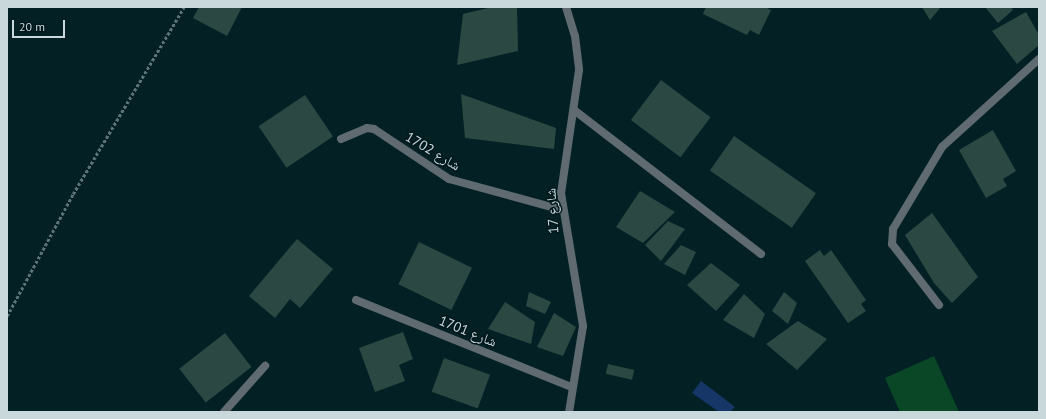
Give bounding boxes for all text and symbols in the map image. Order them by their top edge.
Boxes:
scale bar [14,12,67,38]
text: 20 m [19,19,45,34]
street label: شارع 1702 [403,128,463,174]
street label: شارع 17 [542,188,562,234]
street label: شارع 1701 [437,312,499,350]

